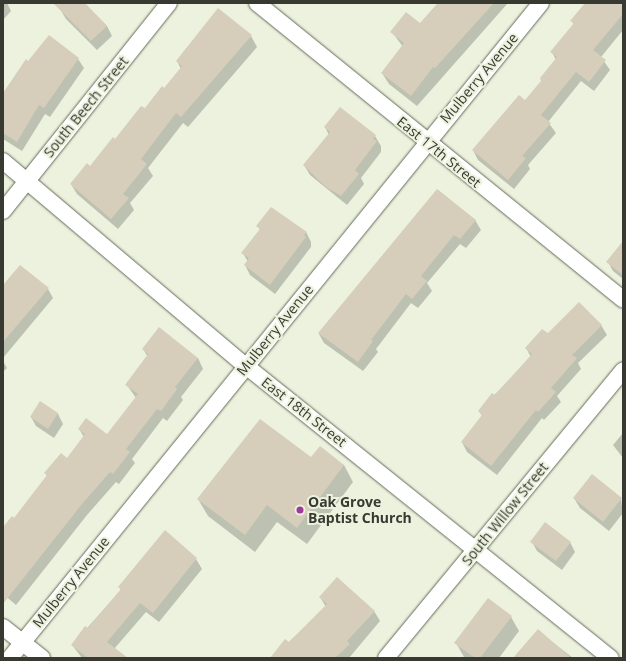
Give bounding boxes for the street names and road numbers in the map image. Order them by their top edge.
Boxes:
street label: Mulberry Avenue [437,30,521,126]
street label: South Beech Street [40,53,132,161]
street label: East 17th Street [394,113,484,191]
street label: Mulberry Avenue [233,281,317,379]
street label: East 18th Street [258,374,350,450]
street label: South Willow Street [458,459,552,569]
street label: Mulberry Avenue [29,533,113,631]

